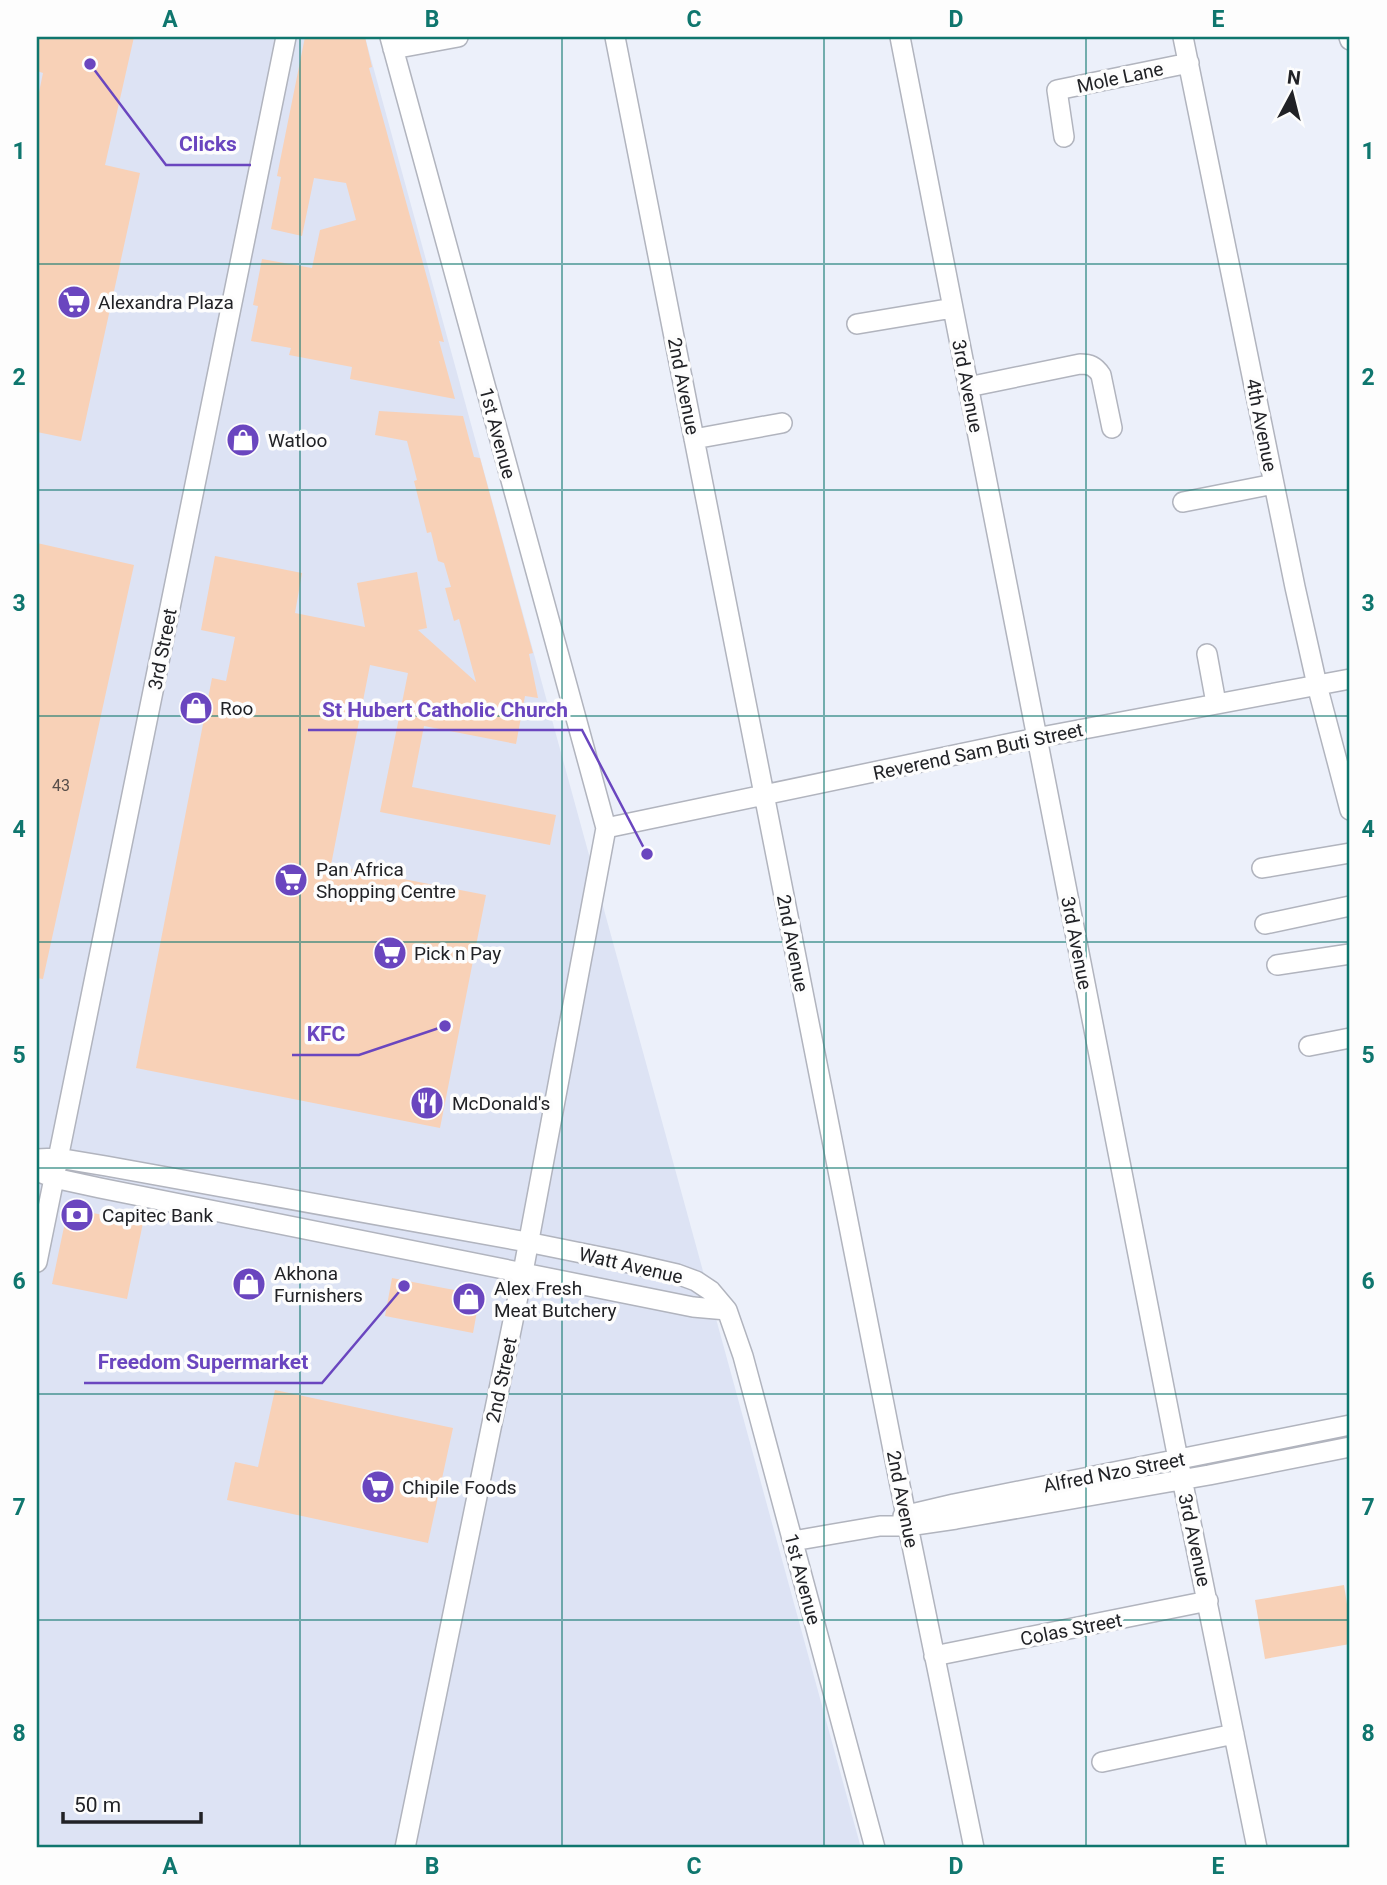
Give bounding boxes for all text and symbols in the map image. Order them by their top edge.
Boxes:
text: A [162,6,178,33]
text: B [425,6,439,33]
text: C [686,6,702,33]
text: D [949,6,963,33]
text: E [1212,6,1225,33]
street label: Mole Lane [1075,57,1166,98]
north arrow [1258,60,1328,130]
text: N [1286,65,1302,90]
callout: Clicks [166,123,251,165]
text: Clicks [179,132,237,156]
text: 1 [12,138,26,165]
text: 1 [1361,138,1375,165]
supermarket icon: Alexandra Plaza [55,283,93,321]
place label: Alexandra Plaza [98,291,234,314]
street label: 2nd Avenue [663,335,704,437]
street label: 3rd Avenue [947,338,988,435]
text: 2 [12,364,26,391]
text: 2 [1361,364,1375,391]
street label: 4th Avenue [1241,377,1282,474]
street label: 1st Avenue [474,385,521,481]
shop icon: Watloo [224,421,262,459]
place label: Watloo [268,429,327,452]
text: 3 [12,590,26,617]
text: 3 [1361,590,1375,617]
street label: 3rd Street [143,606,182,692]
callout: St Hubert Catholic Church [308,688,582,730]
shop icon: Roo [177,689,215,727]
place label: Roo [220,697,253,720]
text: St Hubert Catholic Church [322,698,568,722]
street label: Reverend Sam Buti Street [871,718,1085,785]
house number: 43 [52,776,70,795]
text: 4 [12,816,26,843]
text: 4 [1361,816,1375,843]
place label: Pan Africa Shopping Centre [316,858,456,903]
supermarket icon: Pan Africa Shopping Centre [272,861,310,899]
street label: 2nd Avenue [772,892,813,994]
street label: 3rd Avenue [1056,895,1097,992]
supermarket icon: Pick n Pay [371,934,409,972]
place label: Pick n Pay [414,942,501,965]
callout: KFC [292,1013,359,1055]
text: KFC [307,1022,346,1046]
text: 5 [12,1042,26,1069]
text: 5 [1361,1042,1375,1069]
restaurant icon: McDonald's [408,1084,446,1122]
place label: McDonald's [452,1092,550,1115]
bank icon: Capitec Bank [58,1196,96,1234]
place label: Capitec Bank [102,1204,214,1227]
street label: Watt Avenue [577,1242,685,1289]
place label: Akhona Furnishers [274,1262,363,1307]
shop icon: Akhona Furnishers [230,1265,268,1303]
text: 6 [12,1268,26,1295]
text: 6 [1361,1268,1375,1295]
place label: Alex Fresh Meat Butchery [494,1277,617,1322]
shop icon: Alex Fresh Meat Butchery [450,1280,488,1318]
street label: 2nd Street [481,1335,522,1425]
callout: Freedom Supermarket [84,1341,322,1383]
text: Freedom Supermarket [98,1350,308,1374]
street label: Alfred Nzo Street [1041,1447,1187,1498]
street label: 2nd Avenue [882,1448,923,1550]
supermarket icon: Chipile Foods [359,1468,397,1506]
place label: Chipile Foods [402,1476,517,1499]
street label: 3rd Avenue [1173,1491,1216,1589]
text: 7 [12,1494,26,1521]
text: 7 [1361,1494,1375,1521]
street label: 1st Avenue [779,1531,826,1627]
street label: Colas Street [1018,1608,1124,1651]
text: 8 [12,1720,26,1747]
text: 8 [1361,1720,1375,1747]
scale bar [63,1780,201,1824]
text: 50 m [74,1793,121,1817]
text: A [162,1853,178,1880]
text: B [425,1853,439,1880]
text: C [686,1853,702,1880]
text: D [949,1853,963,1880]
text: E [1212,1853,1225,1880]

